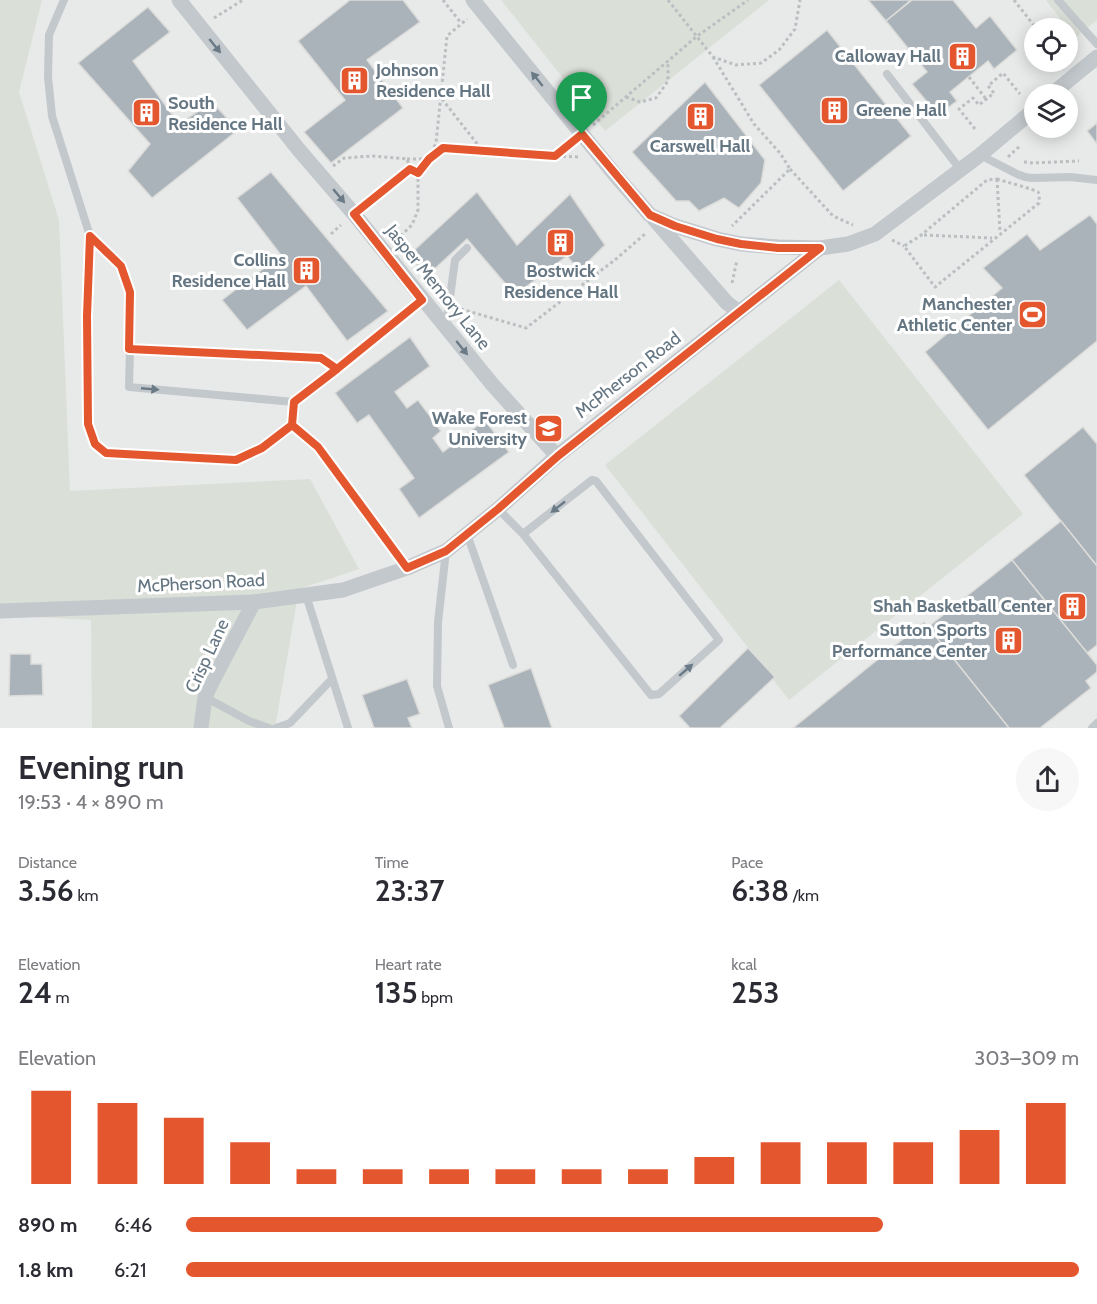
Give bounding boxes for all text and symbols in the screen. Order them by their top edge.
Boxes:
map controls [1024,18,1078,138]
button: locate [1024,18,1078,72]
one-way arrow [209,38,221,53]
building icon: Calloway Hall [946,40,978,72]
place label: Calloway Hall [835,45,941,67]
place label: Johnson Residence Hall [375,59,491,102]
building icon: Johnson Residence Hall [339,64,371,96]
one-way arrow [532,71,544,86]
pin [556,72,607,134]
icon: arrive [565,81,598,114]
button: layers [1024,84,1078,138]
place label: South Residence Hall [168,92,283,135]
building icon: Greene Hall [819,94,851,126]
building icon: South Residence Hall [131,97,163,129]
place label: Greene Hall [856,99,947,121]
building icon: Carswell Hall [684,101,716,133]
place label: Carswell Hall [650,135,751,157]
one-way arrow [332,188,345,203]
street label: Jasper Memory Lane [380,219,495,354]
building icon: Bostwick Residence Hall [545,226,577,258]
place label: Collins Residence Hall [172,249,286,292]
building icon: Collins Residence Hall [291,254,323,286]
place label: Bostwick Residence Hall [504,260,618,303]
place label: Manchester Athletic Center [897,293,1012,336]
sports icon: Manchester Athletic Center [1017,298,1049,330]
street label: McPherson Road [571,327,685,423]
one-way arrow [455,340,468,356]
one-way arrow [140,384,159,394]
place label: Wake Forest University [432,407,527,450]
school or university icon: Wake Forest University [532,412,564,444]
one-way arrow [550,501,566,514]
street label: McPherson Road [137,569,265,597]
building icon: Shah Basketball Center [1057,590,1089,622]
place label: Shah Basketball Center [873,595,1052,617]
street label: Crisp Lane [180,616,234,696]
place label: Sutton Sports Performance Center [832,619,987,662]
building icon: Sutton Sports Performance Center [992,624,1024,656]
one-way arrow [678,664,693,677]
text: Evening run [18,747,184,787]
button: share [1016,748,1079,811]
text: 19:53 · 4 × 890 m [18,790,164,814]
text: Distance [18,853,77,872]
text: Time [375,853,409,872]
text: Pace [731,853,763,872]
text: 3.56 [18,872,74,909]
text: 23:37 [375,872,445,909]
text: 6:38 [731,872,789,909]
text: km [74,886,99,905]
text: /km [789,886,819,905]
text: Elevation [18,955,81,974]
text: Heart rate [375,955,442,974]
text: kcal [731,955,757,974]
text: 24 [18,974,52,1011]
text: 135 [375,974,418,1011]
text: 253 [731,974,779,1011]
text: m [52,988,70,1007]
text: bpm [418,988,453,1007]
text: Elevation [18,1046,96,1070]
text: 303–309 m [975,1046,1079,1070]
text: 890 m [18,1213,77,1237]
text: 6:46 [114,1213,152,1237]
text: 1.8 km [18,1258,73,1282]
text: 6:21 [114,1258,147,1282]

